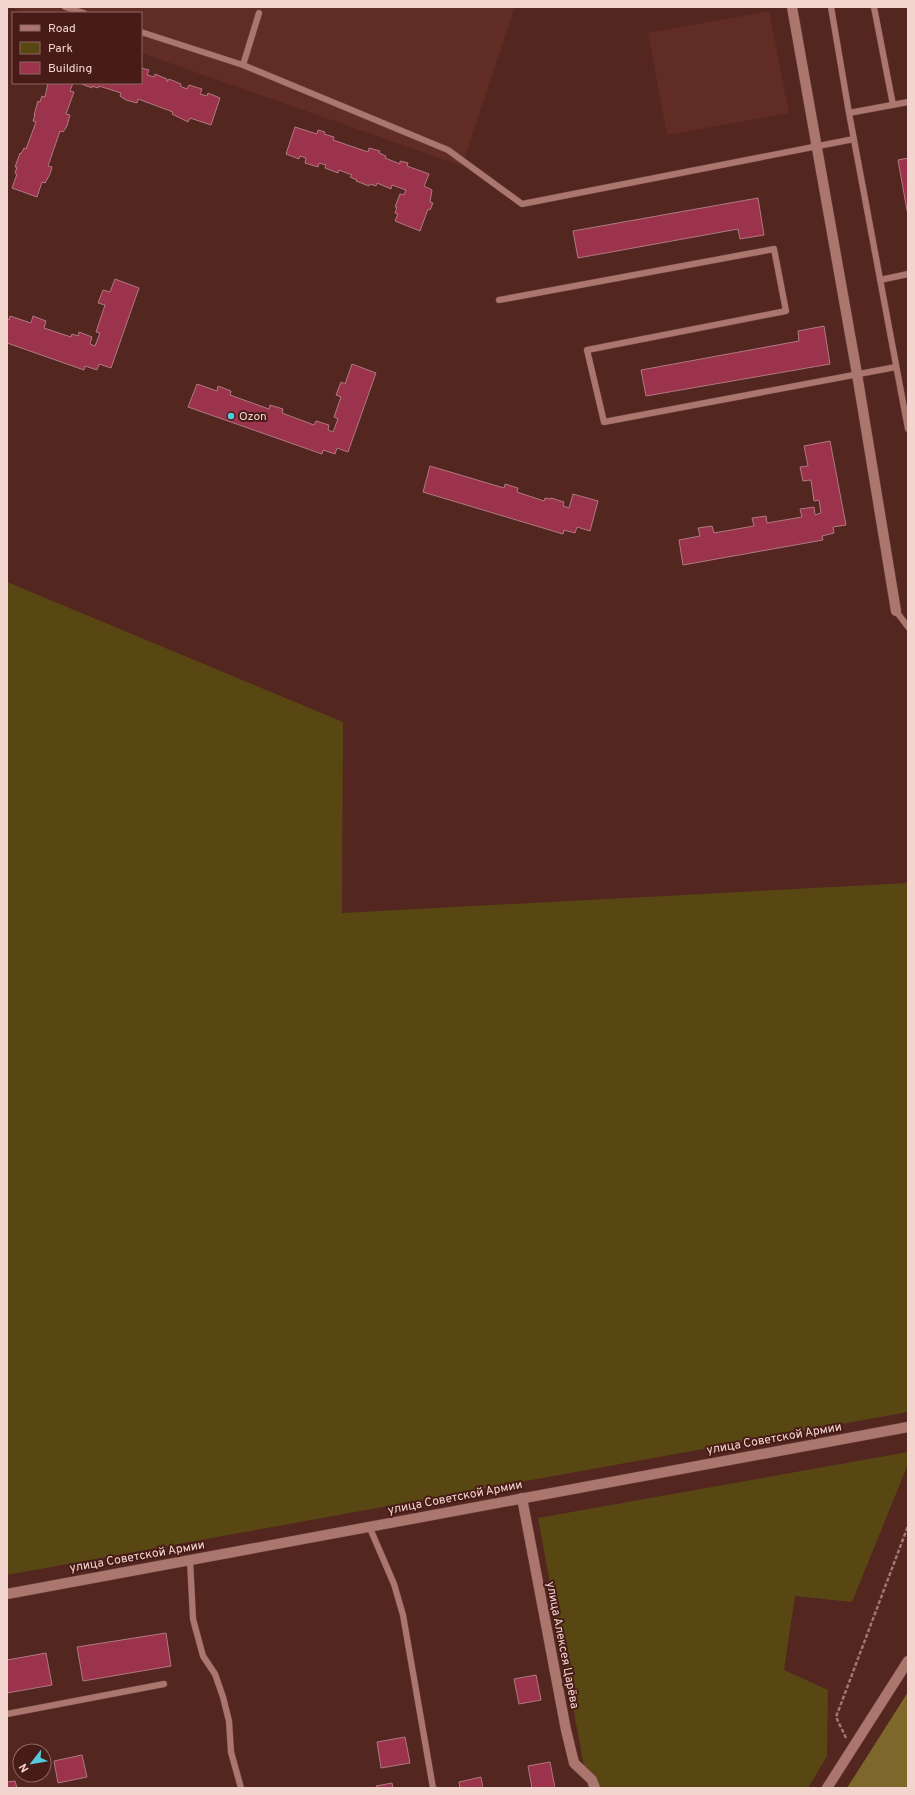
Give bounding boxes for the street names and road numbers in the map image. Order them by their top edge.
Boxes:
street label: улица Советской Армии [705,1419,843,1459]
street label: улица Советской Армии [386,1477,524,1519]
street label: улица Советской Армии [68,1537,206,1577]
street label: улица Алексея Царёва [542,1580,582,1710]

